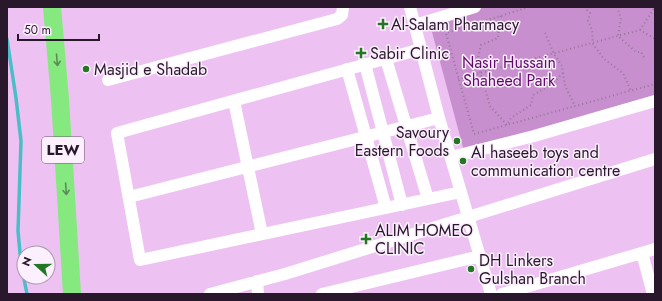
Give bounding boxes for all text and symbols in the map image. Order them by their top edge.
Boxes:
place label: Al-Salam Pharmacy [391,13,520,36]
scale bar [18,16,99,42]
marker: Al-Salam Pharmacy [378,19,388,29]
text: 50 m [24,21,51,39]
place label: Sabir Clinic [370,42,449,65]
marker: Sabir Clinic [355,47,367,59]
park label: Nasir Hussain Shaheed Park [462,51,556,92]
one-way arrow [54,53,61,66]
place label: Masjid e Shadab [94,58,207,81]
marker: Masjid e Shadab [81,64,91,74]
place label: Savoury Eastern Foods [355,121,450,162]
marker: Savoury Eastern Foods [452,136,462,146]
road number: LEW [42,137,84,163]
place label: Al haseeb toys and communication centre [471,141,620,182]
marker: Al haseeb toys and communication centre [458,156,468,166]
one-way arrow [62,182,69,195]
place label: ALIM HOMEO CLINIC [375,219,473,260]
marker: ALIM HOMEO CLINIC [360,233,372,245]
north arrow [16,245,56,285]
place label: DH Linkers Gulshan Branch [479,249,586,290]
text: N [18,254,36,268]
marker: DH Linkers Gulshan Branch [466,264,476,274]

